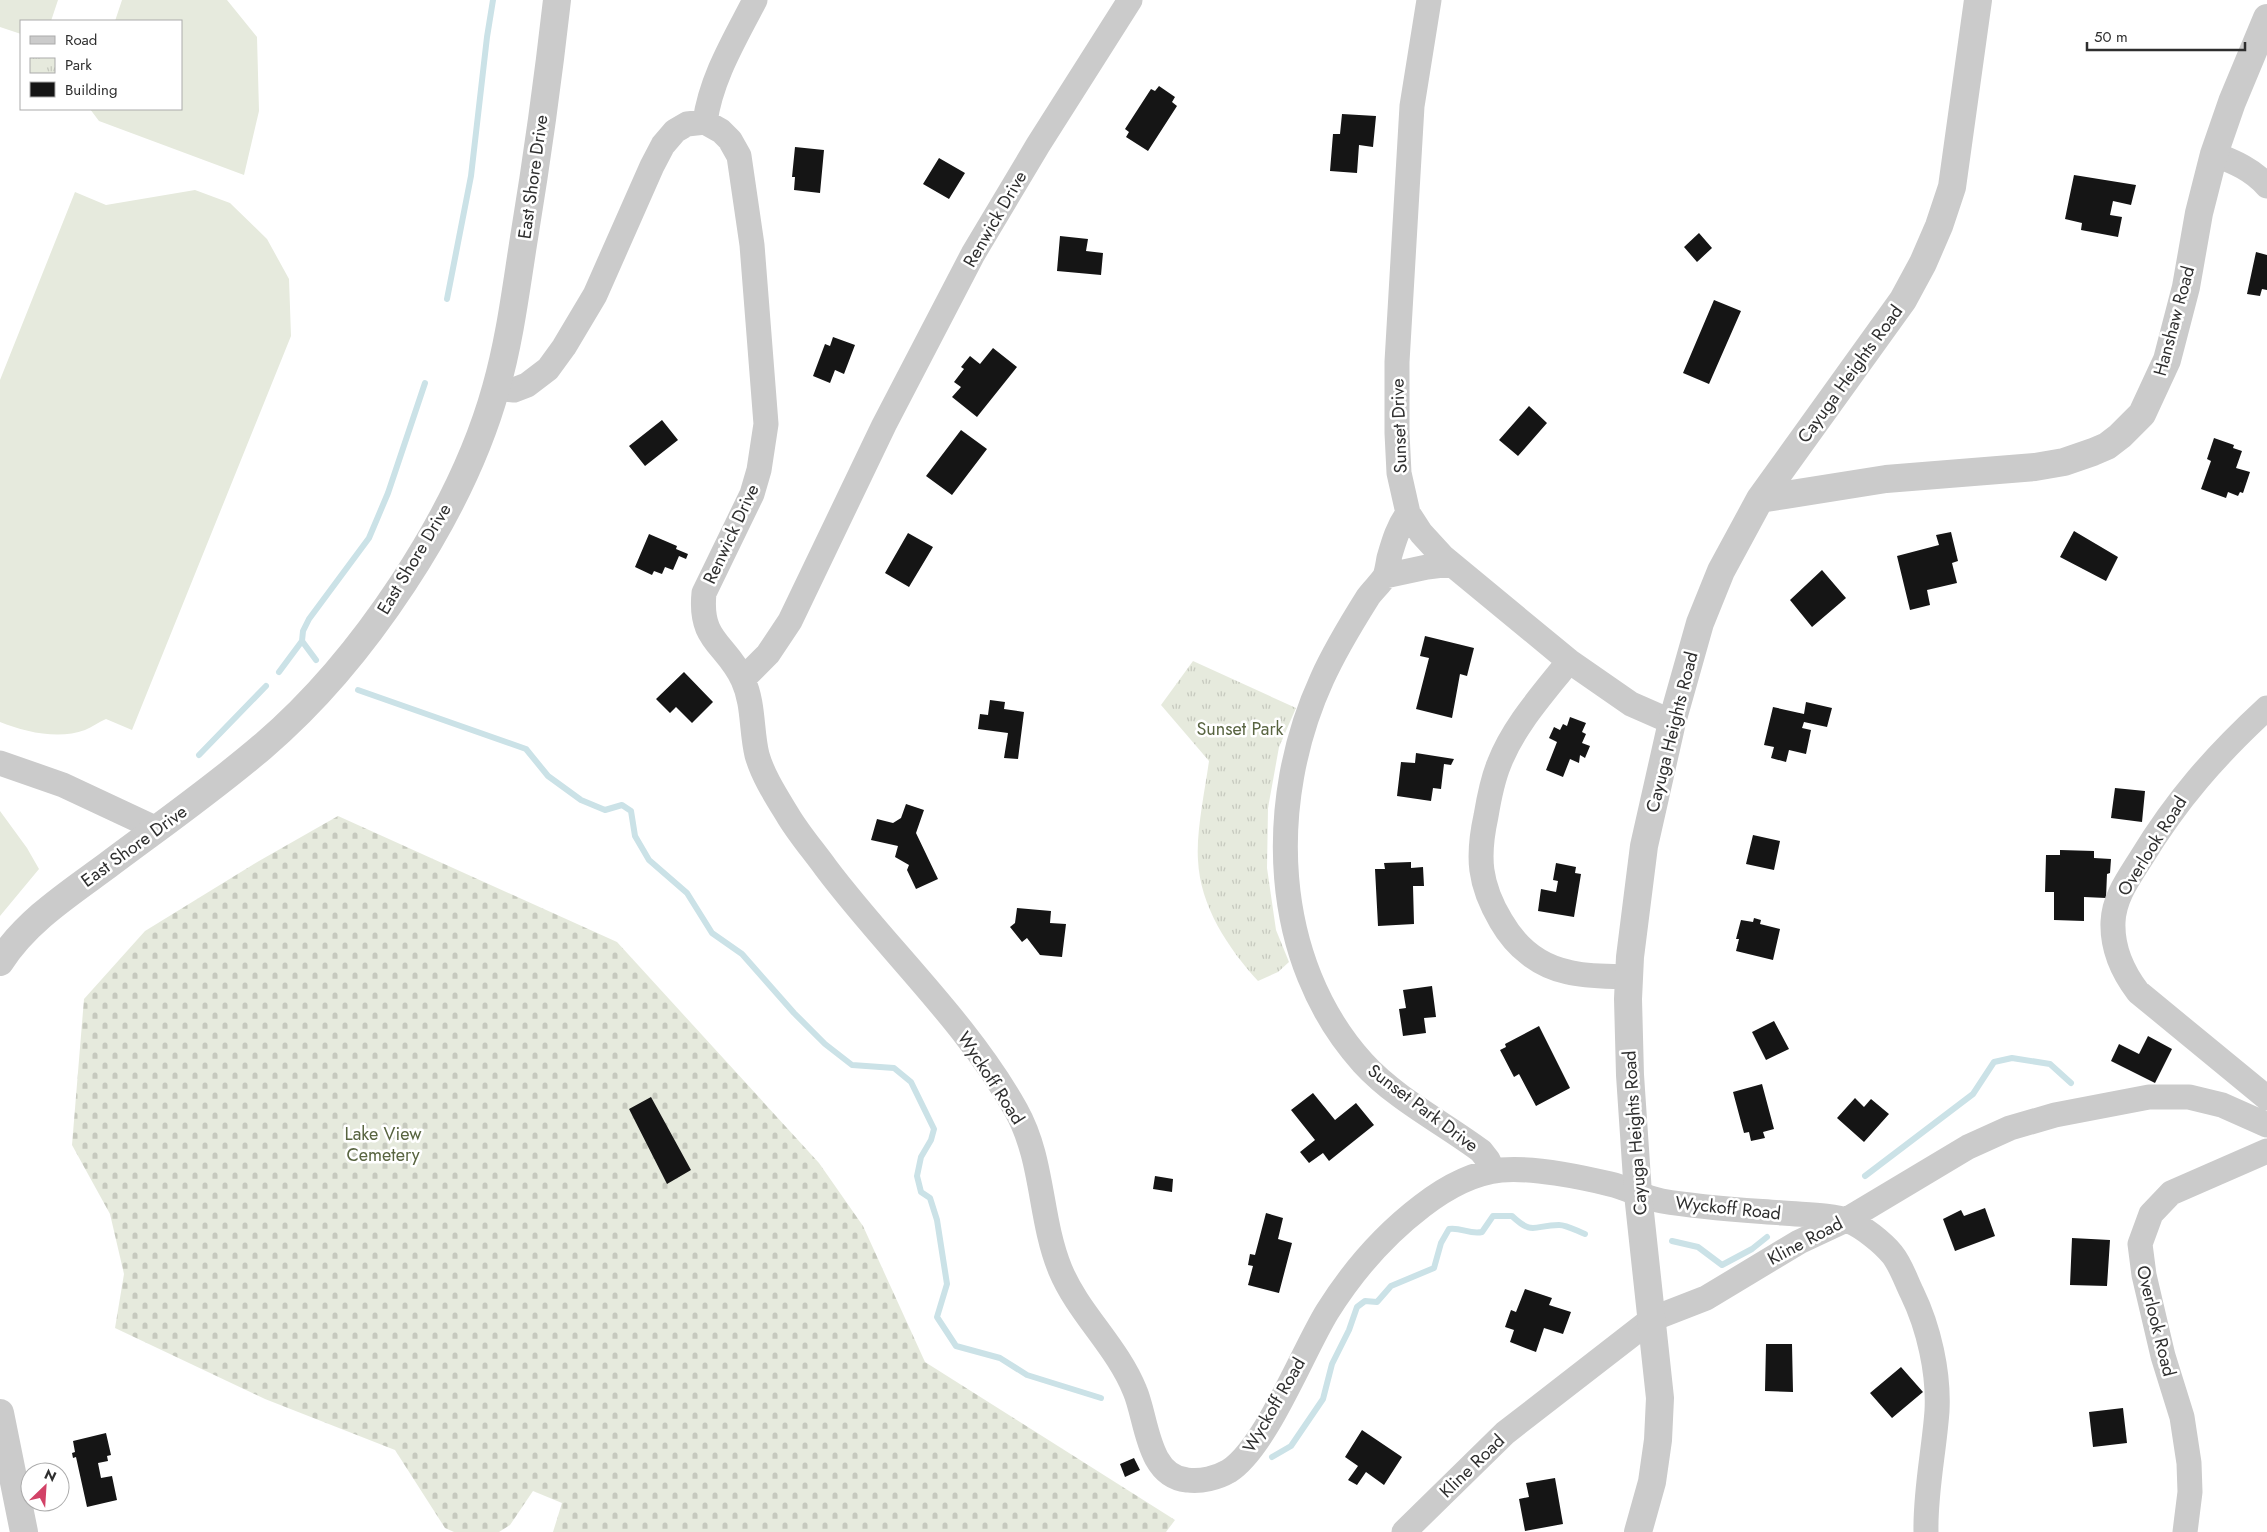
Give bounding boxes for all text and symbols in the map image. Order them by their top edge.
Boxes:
legend [20,20,182,110]
scale bar [2087,20,2244,52]
text: 50 m [2094,26,2128,48]
text: Road [65,29,97,51]
text: Park [65,54,92,76]
text: Building [65,79,117,101]
street label: East Shore Drive [511,113,555,241]
street label: Renwick Drive [957,166,1033,272]
street label: Hanshaw Road [2147,263,2201,379]
street label: Cayuga Heights Road [1791,300,1909,448]
street label: Sunset Drive [1384,378,1414,474]
street label: Renwick Drive [696,480,766,588]
street label: East Shore Drive [371,499,457,619]
street label: Cayuga Heights Road [1639,649,1705,815]
park label: Sunset Park [1196,716,1284,742]
street label: Overlook Road [2111,791,2193,901]
street label: East Shore Drive [76,799,192,893]
street label: Wyckoff Road [951,1026,1031,1130]
street label: Cayuga Heights Road [1616,1050,1654,1216]
street label: Sunset Park Drive [1362,1058,1484,1158]
park label: Lake View Cemetery [345,1121,422,1168]
street label: Wyckoff Road [1674,1190,1782,1226]
street label: Kline Road [1763,1210,1847,1272]
street label: Overlook Road [2130,1263,2182,1379]
street label: Wyckoff Road [1236,1353,1312,1457]
street label: Kline Road [1433,1428,1511,1504]
north arrow [20,1462,70,1512]
text: N [41,1464,60,1487]

